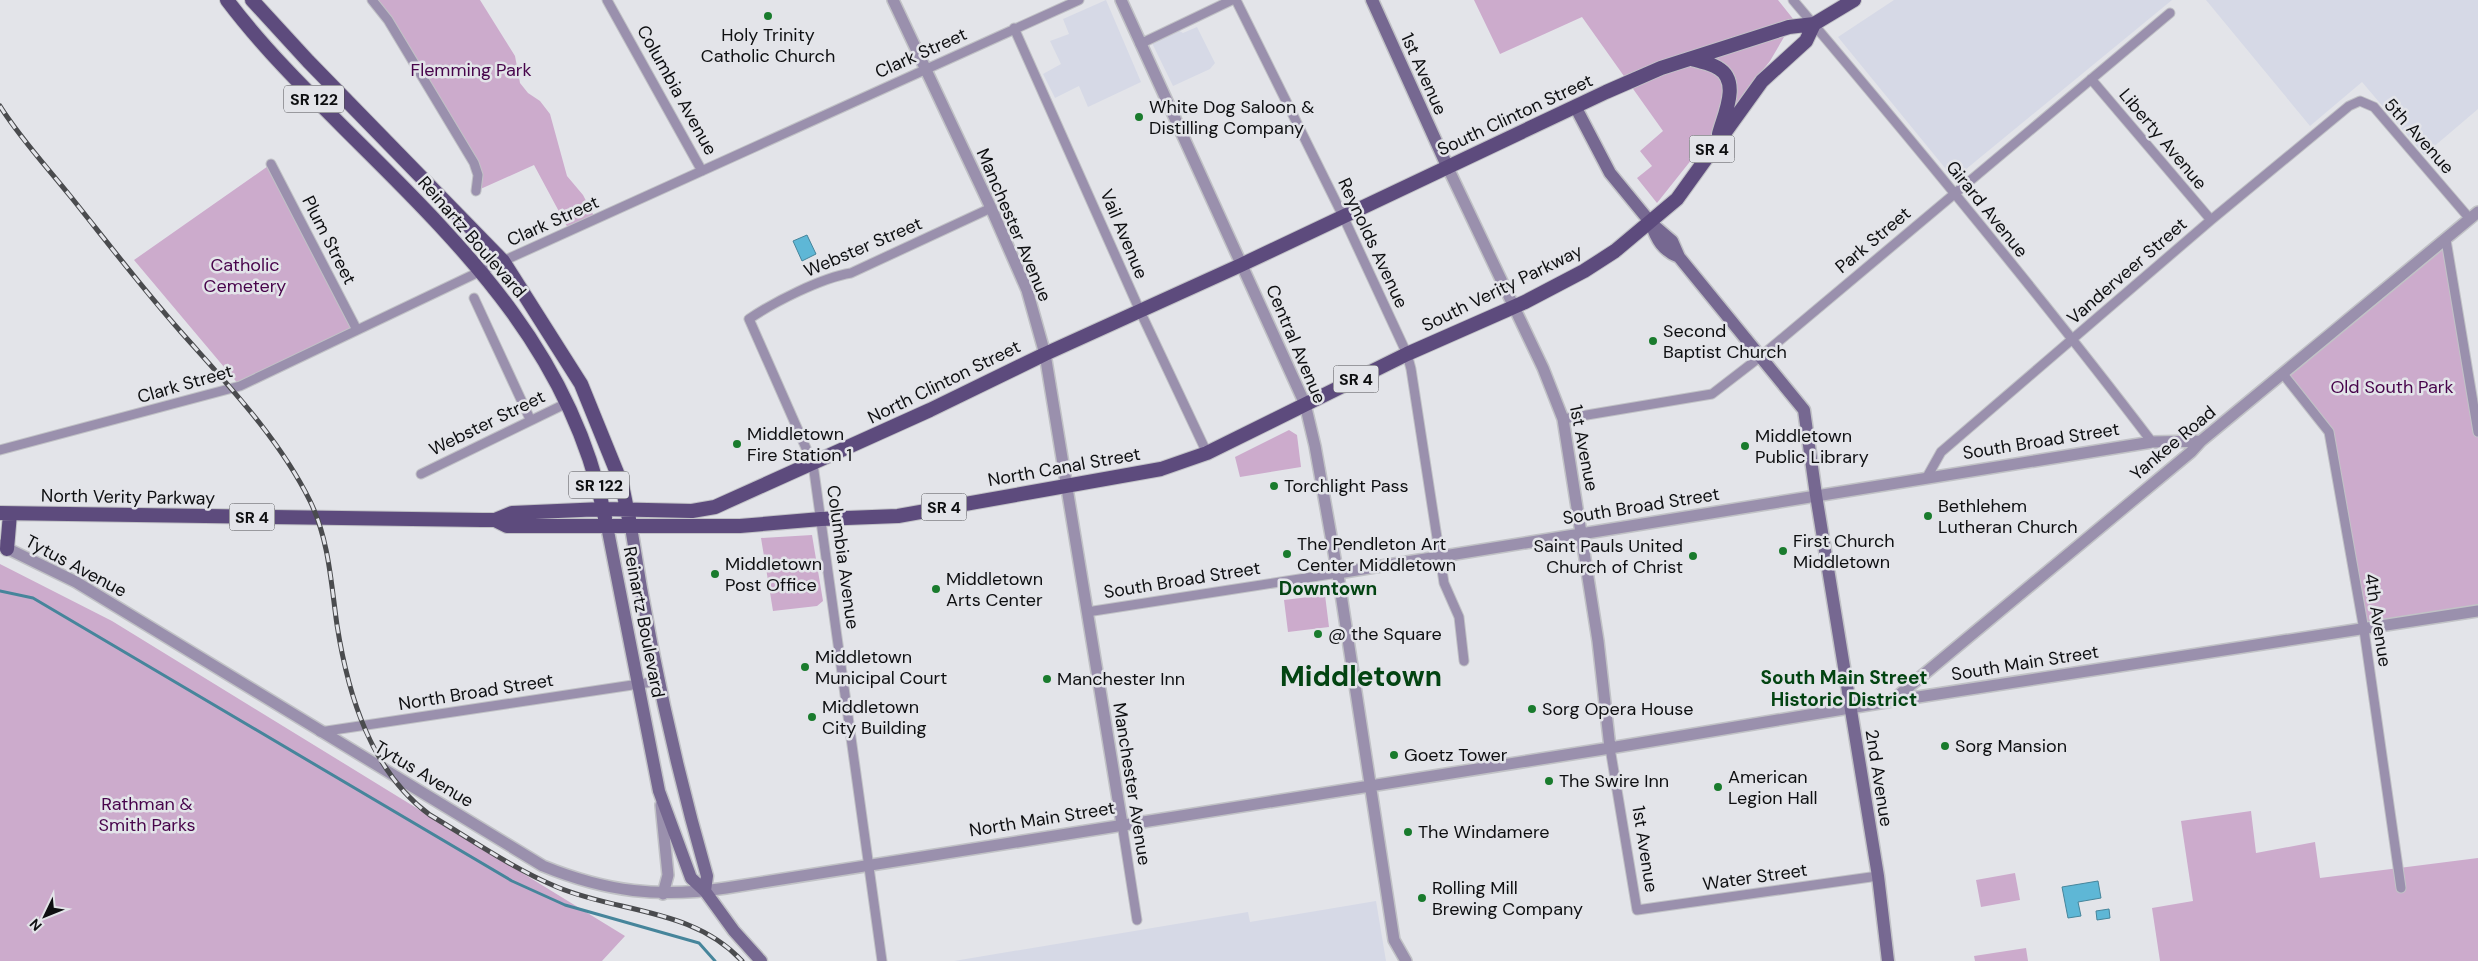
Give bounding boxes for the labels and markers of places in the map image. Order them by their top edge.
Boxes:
marker: Holy Trinity Catholic Church [762,10,774,22]
place label: Holy Trinity Catholic Church [701,23,835,68]
place label: White Dog Saloon & Distilling Company [1149,95,1314,140]
marker: White Dog Saloon & Distilling Company [1133,111,1145,123]
place label: Second Baptist Church [1663,319,1787,364]
marker: Second Baptist Church [1647,335,1659,347]
place label: Middletown Fire Station 1 [747,422,852,467]
place label: Middletown Public Library [1755,424,1869,469]
marker: Middletown Fire Station 1 [731,438,743,450]
marker: Middletown Public Library [1739,440,1751,452]
place label: Torchlight Pass [1284,474,1409,498]
marker: Torchlight Pass [1268,480,1280,492]
place label: Bethlehem Lutheran Church [1938,494,2078,539]
marker: Bethlehem Lutheran Church [1922,510,1934,522]
place label: First Church Middletown [1793,529,1895,574]
place label: The Pendleton Art Center Middletown [1297,532,1456,577]
place label: Saint Pauls United Church of Christ [1534,534,1683,579]
marker: First Church Middletown [1777,545,1789,557]
marker: The Pendleton Art Center Middletown [1281,548,1293,560]
marker: Saint Pauls United Church of Christ [1687,550,1699,562]
place label: Middletown Post Office [725,552,822,597]
place label: Middletown Arts Center [946,567,1043,612]
marker: Middletown Post Office [709,568,721,580]
marker: Middletown Arts Center [930,583,942,595]
place label: @ the Square [1328,622,1442,646]
marker: @ the Square [1312,628,1324,640]
place label: Middletown Municipal Court [815,645,947,690]
marker: Middletown Municipal Court [799,661,811,673]
place label: Manchester Inn [1057,667,1185,691]
marker: Manchester Inn [1041,673,1053,685]
place label: Middletown City Building [822,695,927,740]
place label: Sorg Opera House [1542,697,1694,721]
marker: Sorg Opera House [1526,703,1538,715]
marker: Middletown City Building [806,711,818,723]
place label: Sorg Mansion [1955,734,2067,758]
marker: Sorg Mansion [1939,740,1951,752]
place label: Goetz Tower [1404,743,1508,767]
marker: Goetz Tower [1388,749,1400,761]
place label: American Legion Hall [1728,765,1818,810]
place label: The Swire Inn [1559,769,1669,793]
marker: The Swire Inn [1543,775,1555,787]
marker: American Legion Hall [1712,781,1724,793]
place label: The Windamere [1418,820,1549,844]
marker: The Windamere [1402,826,1414,838]
place label: Rolling Mill Brewing Company [1432,876,1583,921]
marker: Rolling Mill Brewing Company [1416,892,1428,904]

